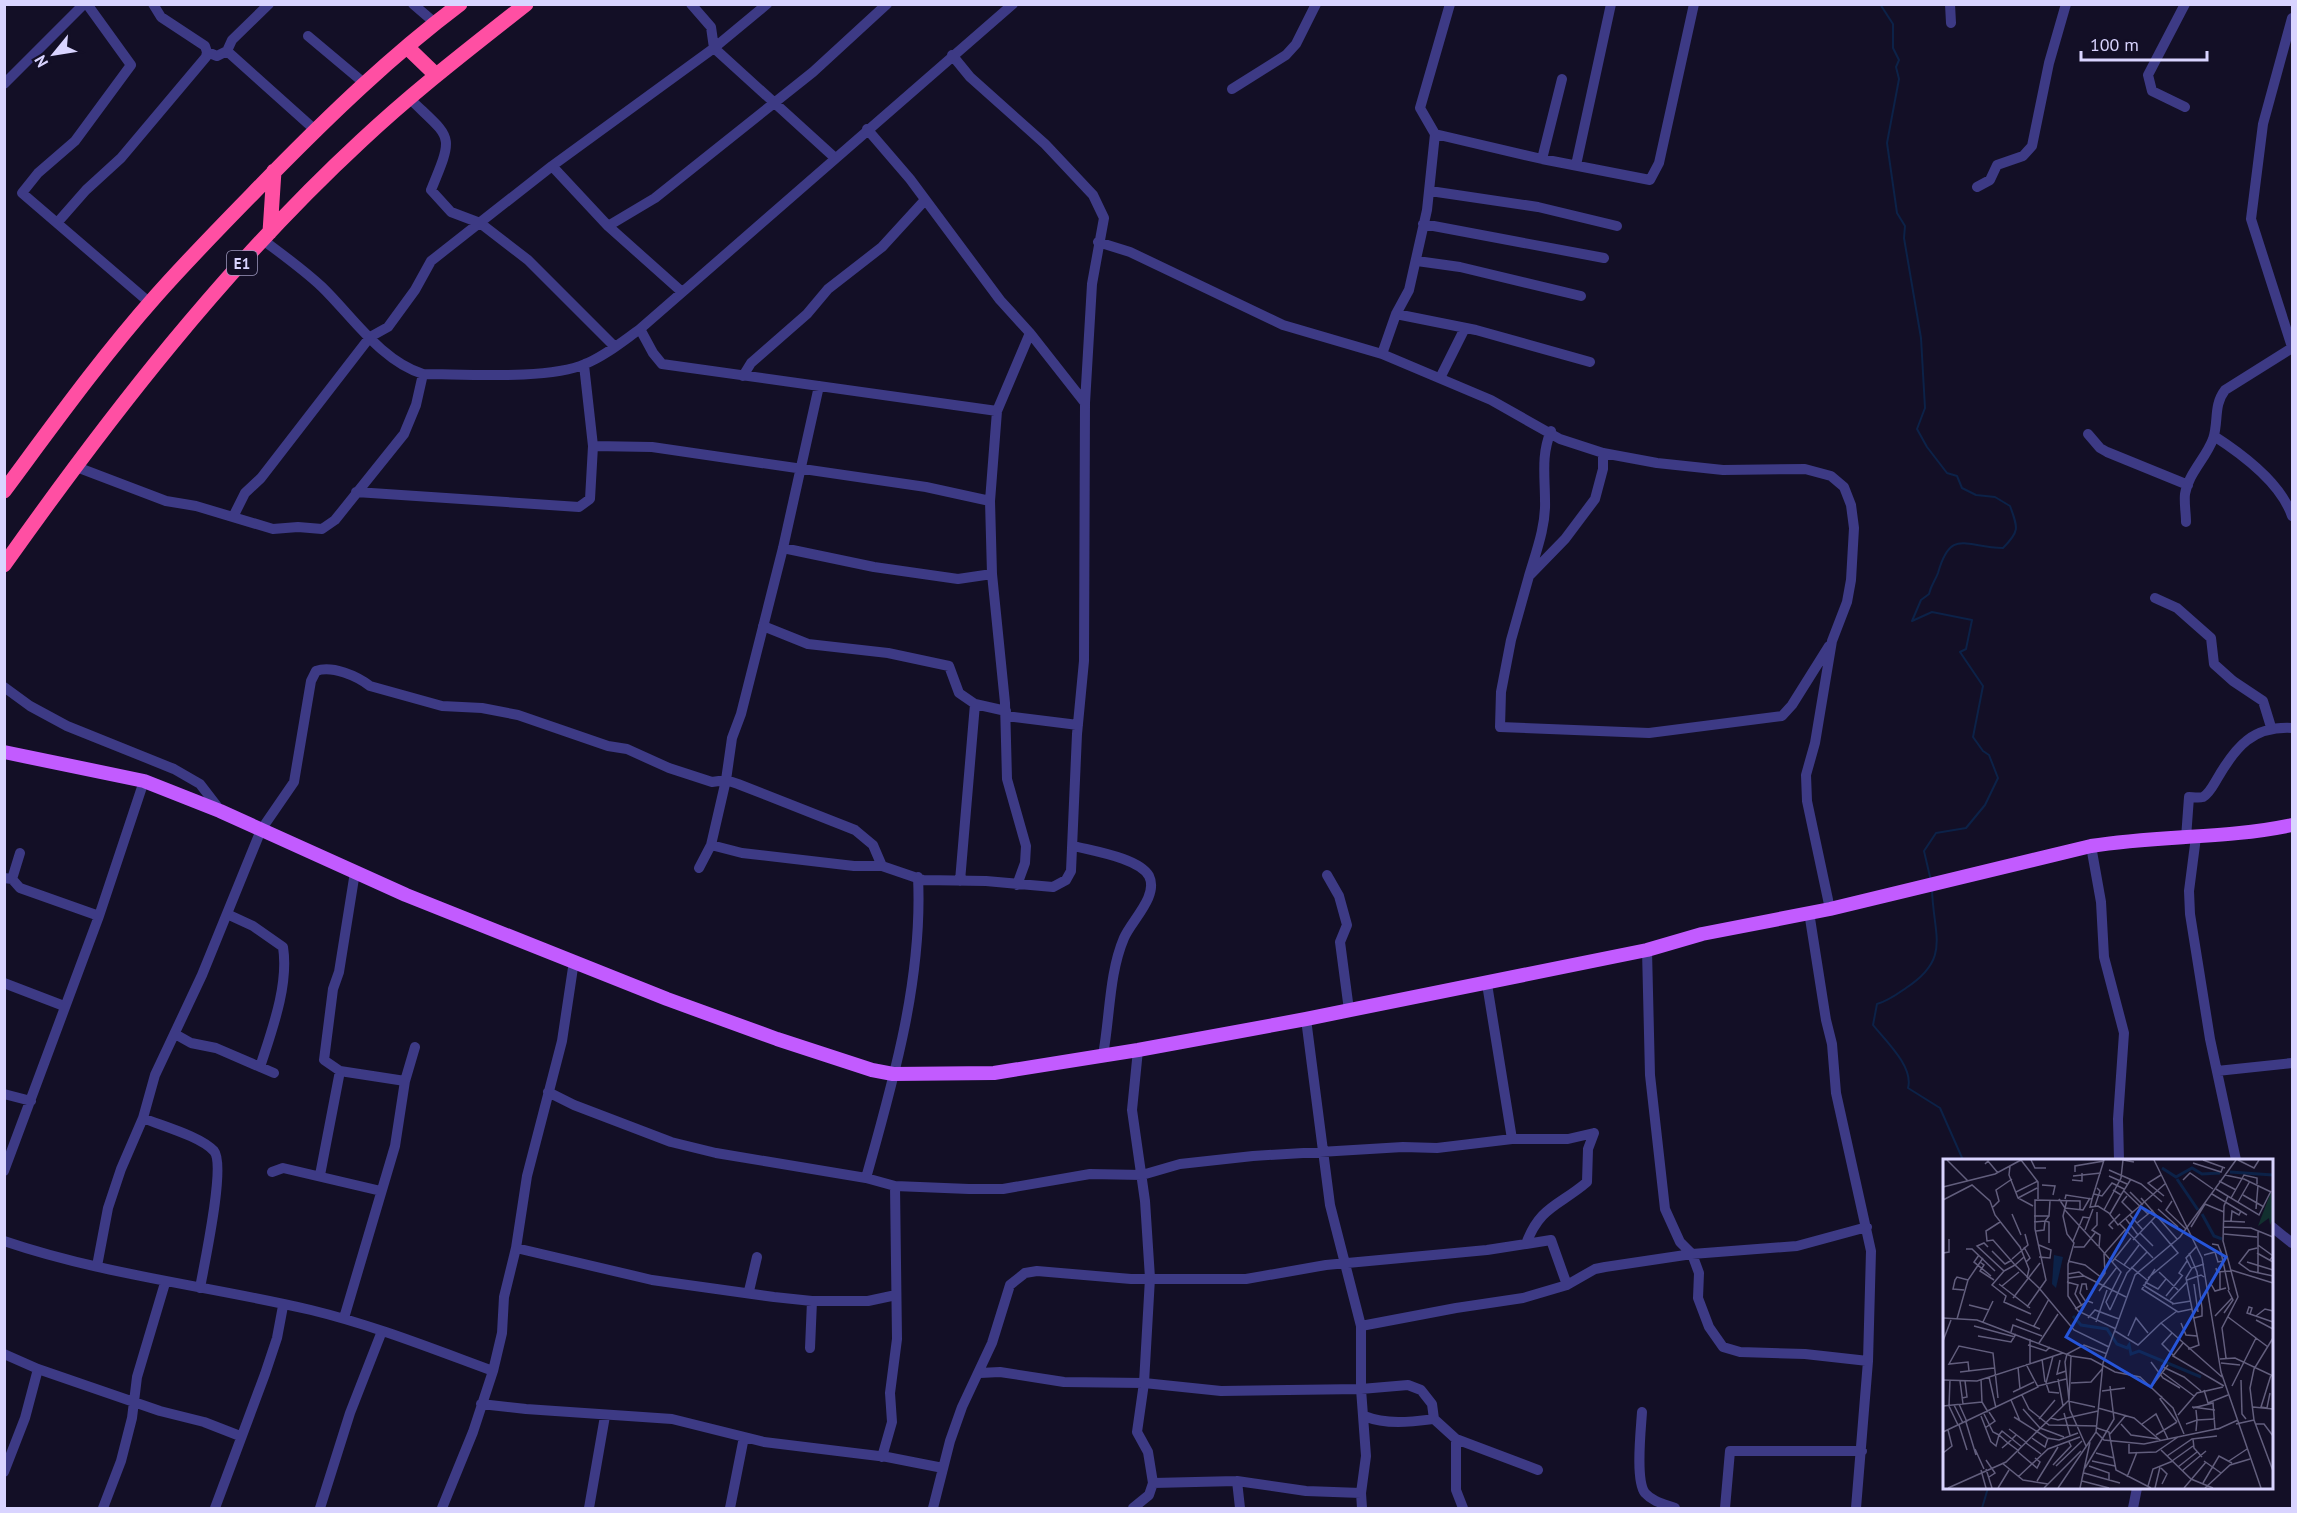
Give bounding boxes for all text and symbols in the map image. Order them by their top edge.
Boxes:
north arrow [24,24,84,84]
scale bar [2081,24,2207,62]
text: 100 m [2090,33,2139,56]
text: N [30,52,52,71]
road number: E1 [227,251,257,275]
inset map [1943,1159,2273,1489]

